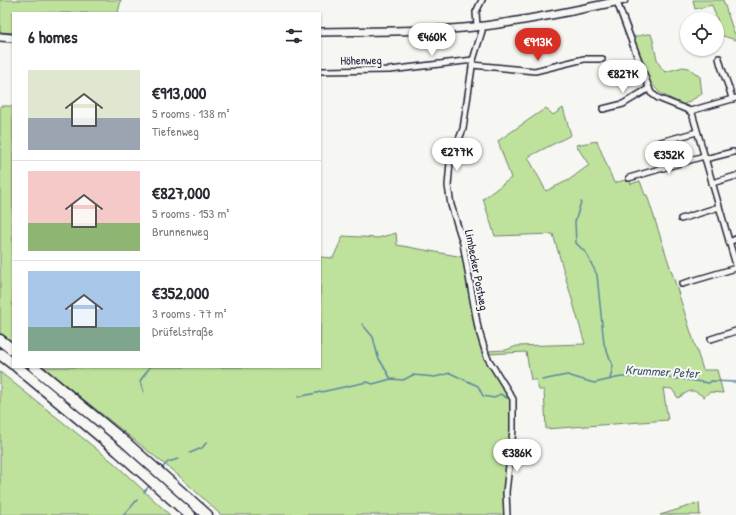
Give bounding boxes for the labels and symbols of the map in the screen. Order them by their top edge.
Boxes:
pin: €460K [404,23,460,57]
pin: €913K [510,28,566,62]
street label: Höhenweg [340,51,382,69]
pin: €827K [595,60,651,94]
pin: €277K [429,138,485,172]
pin: €352K [641,141,697,175]
street label: Limbecker Postweg [461,228,493,312]
water label: Krummer Peter [625,360,701,382]
pin: €386K [489,439,545,473]

